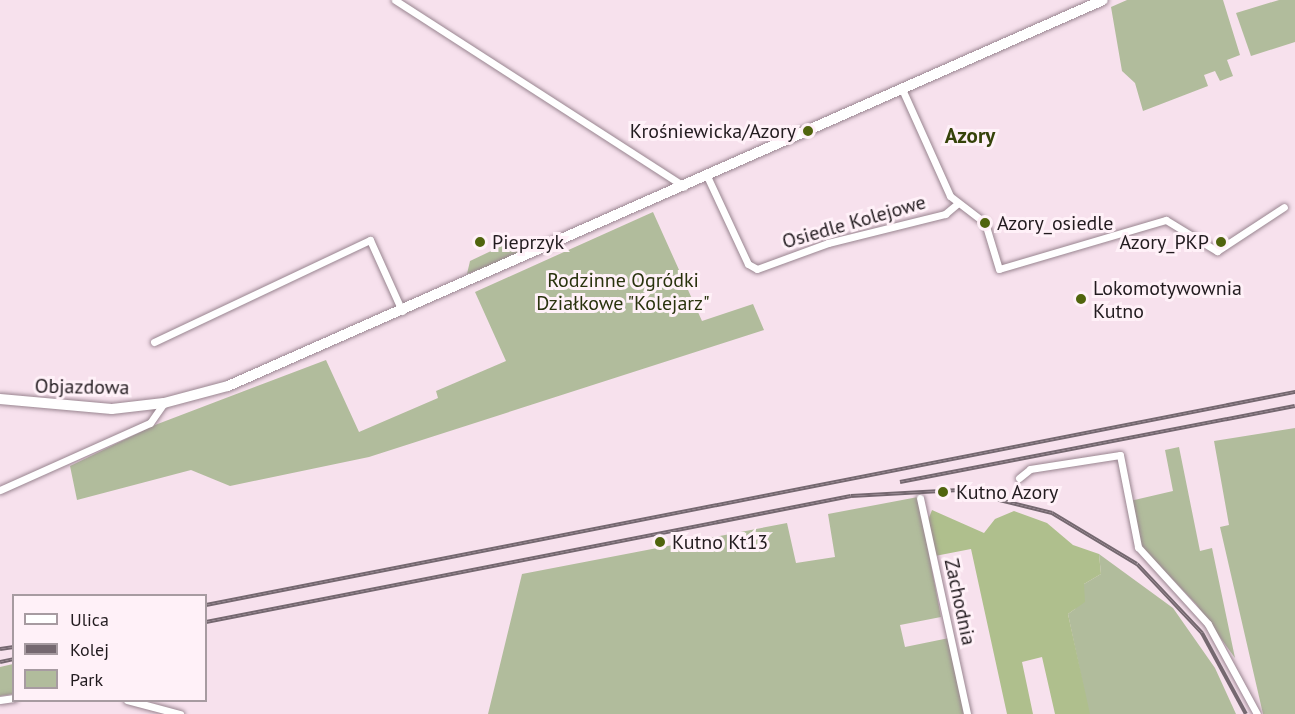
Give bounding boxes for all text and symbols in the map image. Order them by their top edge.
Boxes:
place label: Krośniewicka/Azory [630,119,796,143]
district label: Azory [945,123,995,149]
marker: Krośniewicka/Azory [801,124,815,138]
street label: Osiedle Kolejowe [779,190,929,254]
place label: Azory_osiedle [997,211,1113,235]
marker: Azory_osiedle [978,216,992,230]
place label: Pieprzyk [492,230,564,254]
place label: Azory_PKP [1120,230,1209,254]
marker: Pieprzyk [473,235,487,249]
marker: Azory_PKP [1214,235,1228,249]
park label: Rodzinne Ogródki Działkowe "Kolejarz" [536,268,710,315]
place label: Lokomotywownia Kutno [1093,276,1242,323]
marker: Lokomotywownia Kutno [1074,292,1088,306]
street label: Objazdowa [35,374,129,400]
place label: Kutno Azory [956,480,1059,504]
marker: Kutno Azory [934,483,952,501]
place label: Kutno Kt13 [672,530,768,554]
marker: Kutno Kt13 [653,535,667,549]
street label: Zachodnia [939,556,981,648]
legend [12,594,207,702]
text: Ulica [70,608,109,631]
text: Kolej [70,638,109,661]
text: Park [70,668,103,691]

